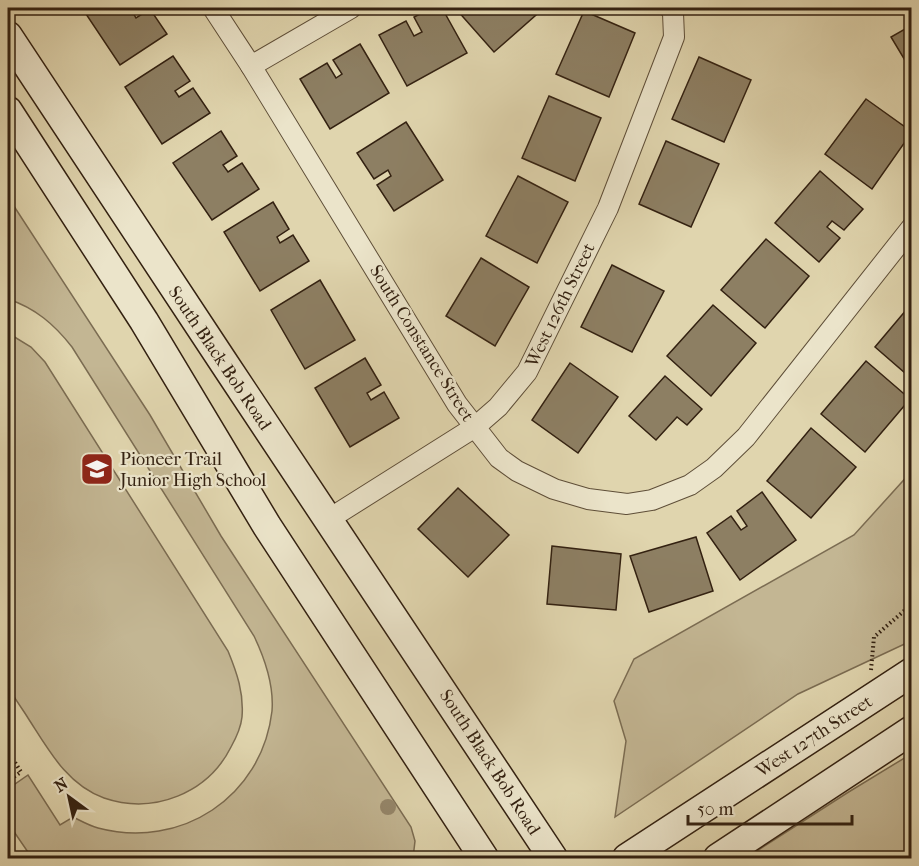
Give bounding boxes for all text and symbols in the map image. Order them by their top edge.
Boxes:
street label: West 126th Street [521,239,600,372]
street label: South Constance Street [365,261,479,426]
street label: South Black Bob Road [164,282,276,434]
place label: Pioneer Trail Junior High School [118,449,266,491]
school or university icon: Pioneer Trail Junior High School [79,451,115,487]
street label: South Black Bob Road [435,686,544,839]
street label: West 127th Street [751,691,877,782]
north arrow [39,767,99,827]
text: N [51,773,72,796]
scale bar [688,788,852,826]
text: 50 m [697,799,734,820]

